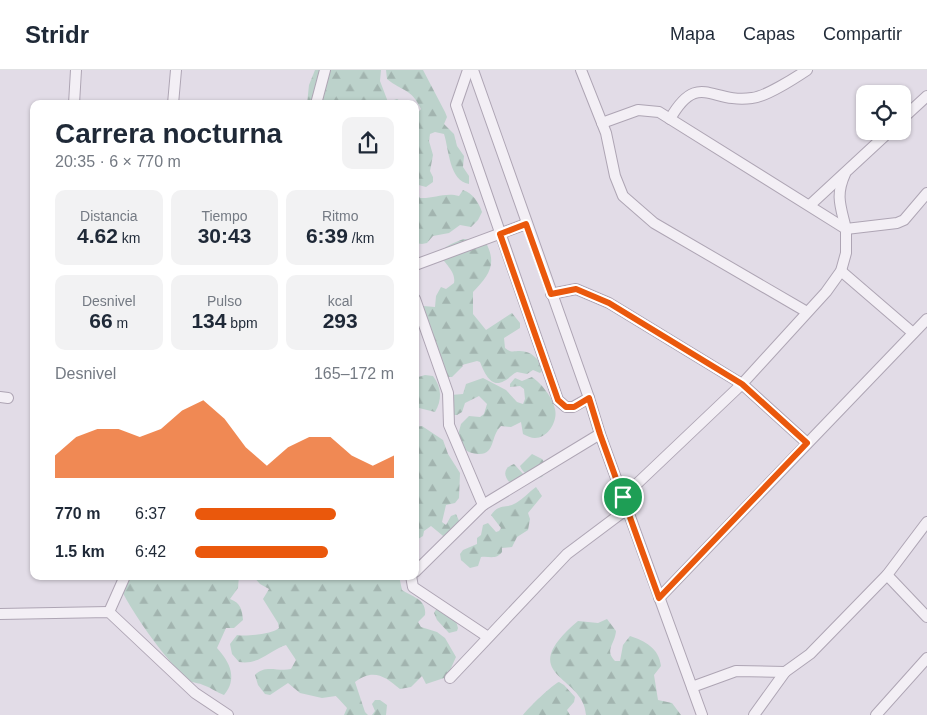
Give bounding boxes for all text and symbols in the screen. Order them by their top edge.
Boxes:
text: Stridr [25,21,89,48]
text: Mapa [670,24,715,44]
text: Capas [743,24,795,44]
text: Compartir [823,24,902,44]
map controls [856,85,911,140]
button: locate [856,85,911,140]
button: share [342,117,394,169]
text: Carrera nocturna [55,118,282,149]
text: 20:35 · 6 × 770 m [55,153,181,170]
text: Distancia [80,208,138,224]
text: Tiempo [201,208,248,224]
text: Ritmo [322,208,358,224]
text: 4.62 [77,224,118,247]
text: 30:43 [198,224,251,247]
text: 6:39 [306,224,348,247]
text: km [118,230,141,246]
text: /km [348,230,374,246]
text: Desnivel [82,293,136,309]
text: Pulso [207,293,242,309]
text: kcal [328,293,353,309]
text: 66 [89,309,113,332]
text: 134 [191,309,226,332]
text: 293 [323,309,358,332]
text: m [113,315,128,331]
text: bpm [226,315,258,331]
text: Desnivel [55,365,116,382]
text: 165–172 m [314,365,394,382]
pin [602,476,644,518]
icon: arrive [609,483,637,511]
text: 770 m [55,505,100,522]
text: 6:37 [135,505,166,522]
text: 1.5 km [55,543,105,560]
text: 6:42 [135,543,166,560]

